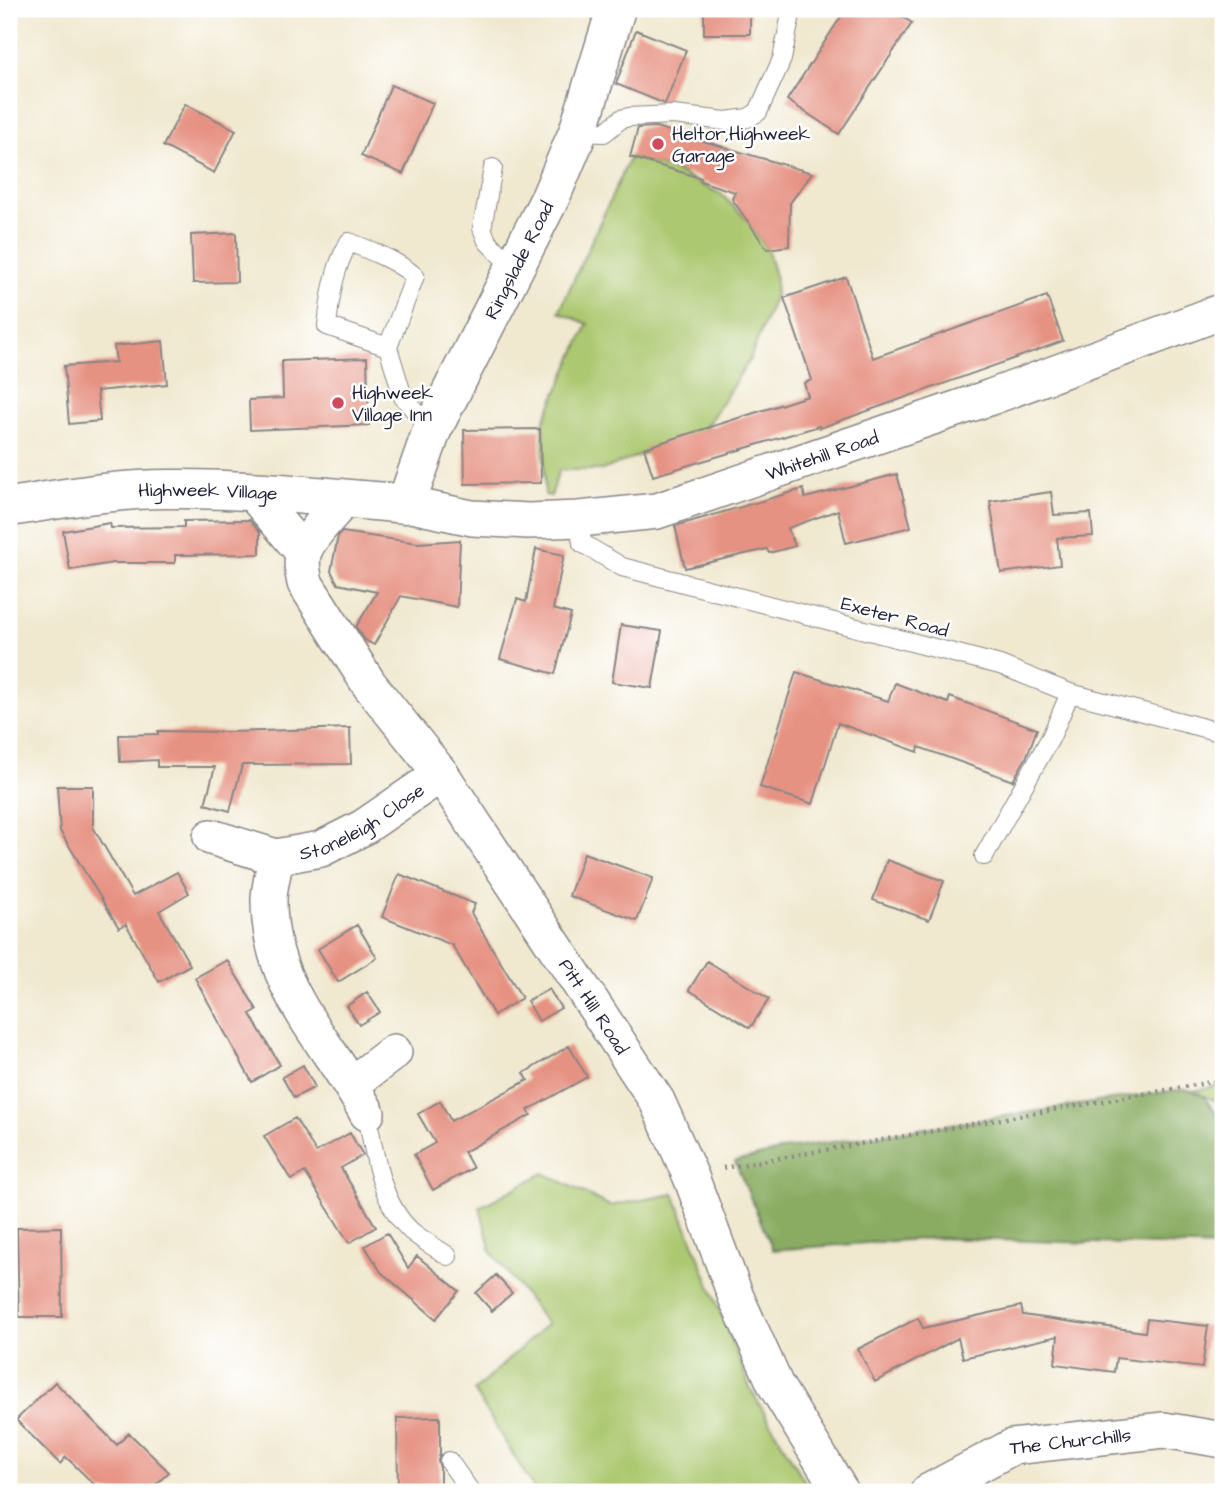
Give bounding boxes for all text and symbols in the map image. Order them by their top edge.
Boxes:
place label: Heltor,Highweek Garage [672,121,811,171]
marker: Heltor,Highweek Garage [650,136,666,152]
street label: Ringslade Road [478,197,561,324]
place label: Highweek Village Inn [352,380,434,430]
marker: Highweek Village Inn [330,395,346,411]
street label: Whitehill Road [762,424,882,488]
street label: Highweek Village [138,477,278,508]
street label: Exeter Road [838,590,952,645]
street label: Stoneleigh Close [297,777,430,868]
street label: Pitt Hill Road [552,954,635,1060]
street label: The Churchills [1008,1422,1133,1462]

